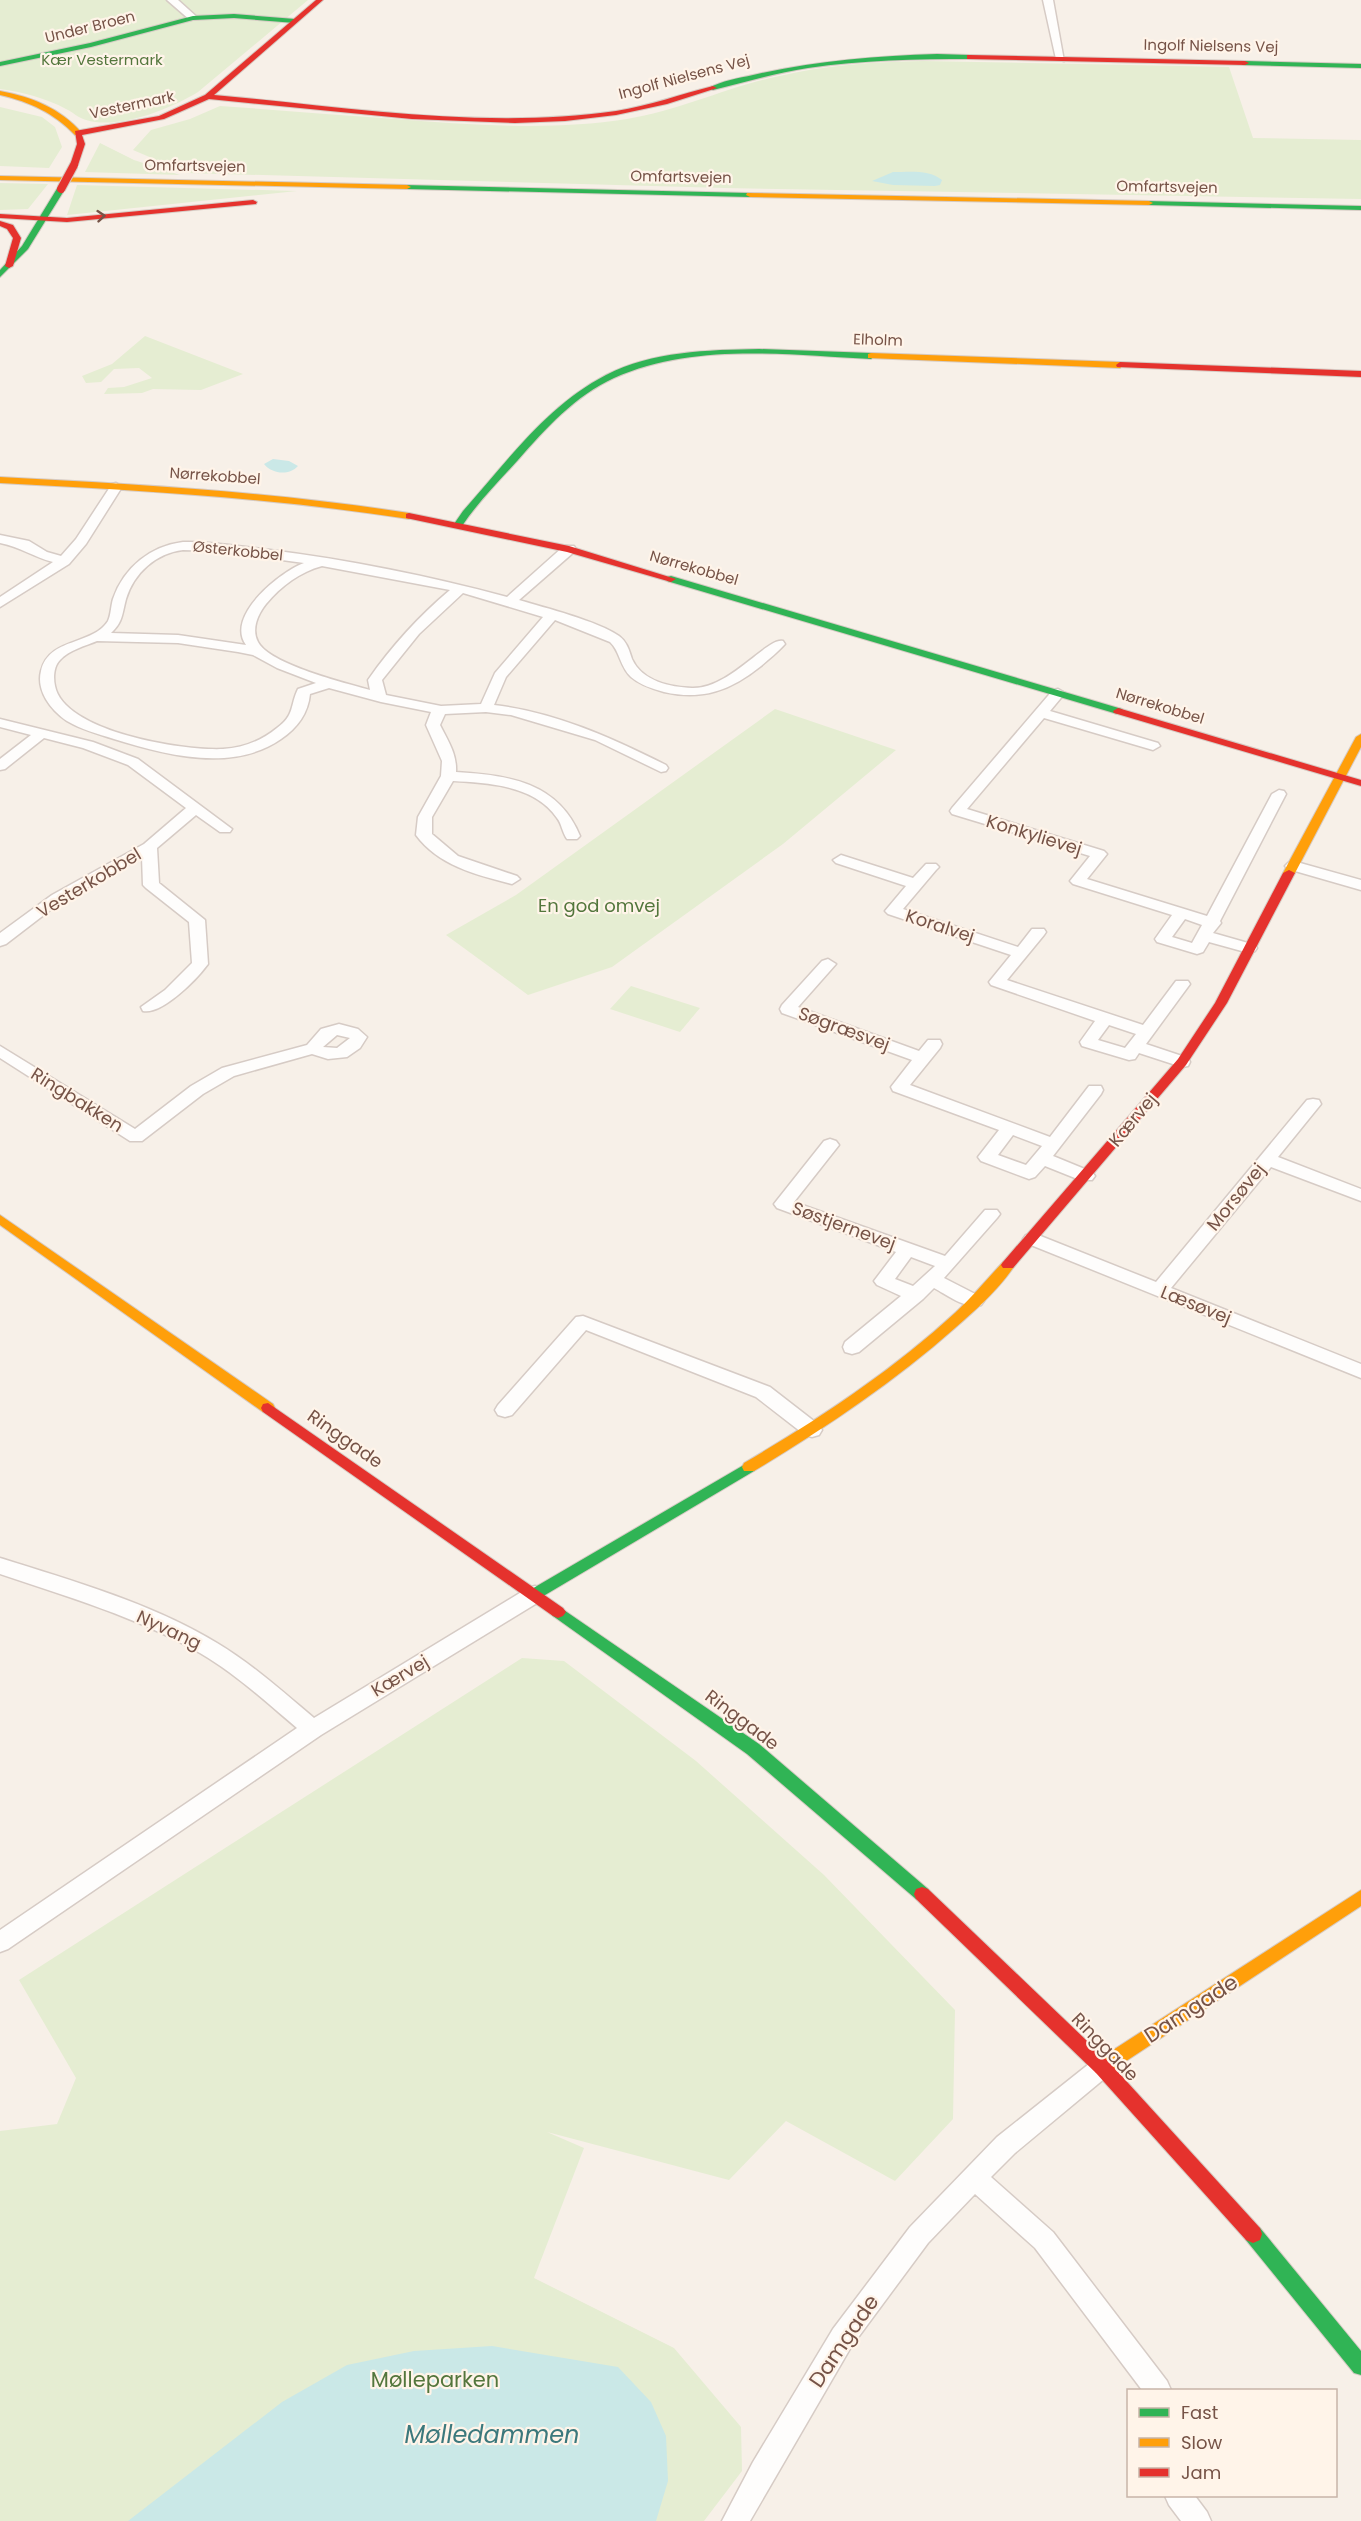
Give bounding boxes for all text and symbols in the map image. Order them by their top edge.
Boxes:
street label: Under Broen [43,5,137,48]
street label: Ingolf Nielsens Vej [1144,34,1278,57]
park label: Kær Vestermark [41,49,163,70]
street label: Ingolf Nielsens Vej [616,49,752,104]
street label: Vestermark [87,85,177,124]
street label: Omfartsvejen [144,154,246,177]
street label: Omfartsvejen [630,165,732,188]
street label: Omfartsvejen [1116,175,1218,198]
one-way arrow [97,210,106,223]
street label: Elholm [853,328,903,351]
street label: Nørrekobbel [169,462,261,489]
street label: Østerkobbel [192,535,284,566]
street label: Nørrekobbel [647,545,741,590]
street label: Nørrekobbel [1113,682,1207,729]
street label: Konkylievej [983,808,1085,861]
street label: Vesterkobbel [32,842,146,924]
park label: En god omvej [538,893,660,918]
street label: Koralvej [902,903,978,948]
street label: Søgræsvej [795,1000,893,1057]
street label: Ringbakken [26,1061,128,1138]
street label: Kærvej [1103,1088,1162,1152]
street label: Morsøvej [1201,1158,1271,1236]
street label: Søstjernevej [789,1195,900,1256]
street label: Læsøvej [1157,1279,1235,1330]
street label: Ringgade [303,1403,388,1474]
street label: Nyvang [133,1604,206,1655]
street label: Kærvej [366,1649,433,1703]
street label: Ringgade [700,1684,784,1756]
street label: Damgade [1138,1967,1243,2050]
street label: Ringgade [1066,2007,1144,2087]
street label: Damgade [802,2289,885,2393]
park label: Mølleparken [371,2365,499,2394]
legend [1127,2389,1337,2497]
text: Fast [1181,2400,1218,2425]
water label: Mølledammen [405,2418,579,2451]
text: Slow [1181,2430,1223,2455]
text: Jam [1181,2460,1221,2485]

